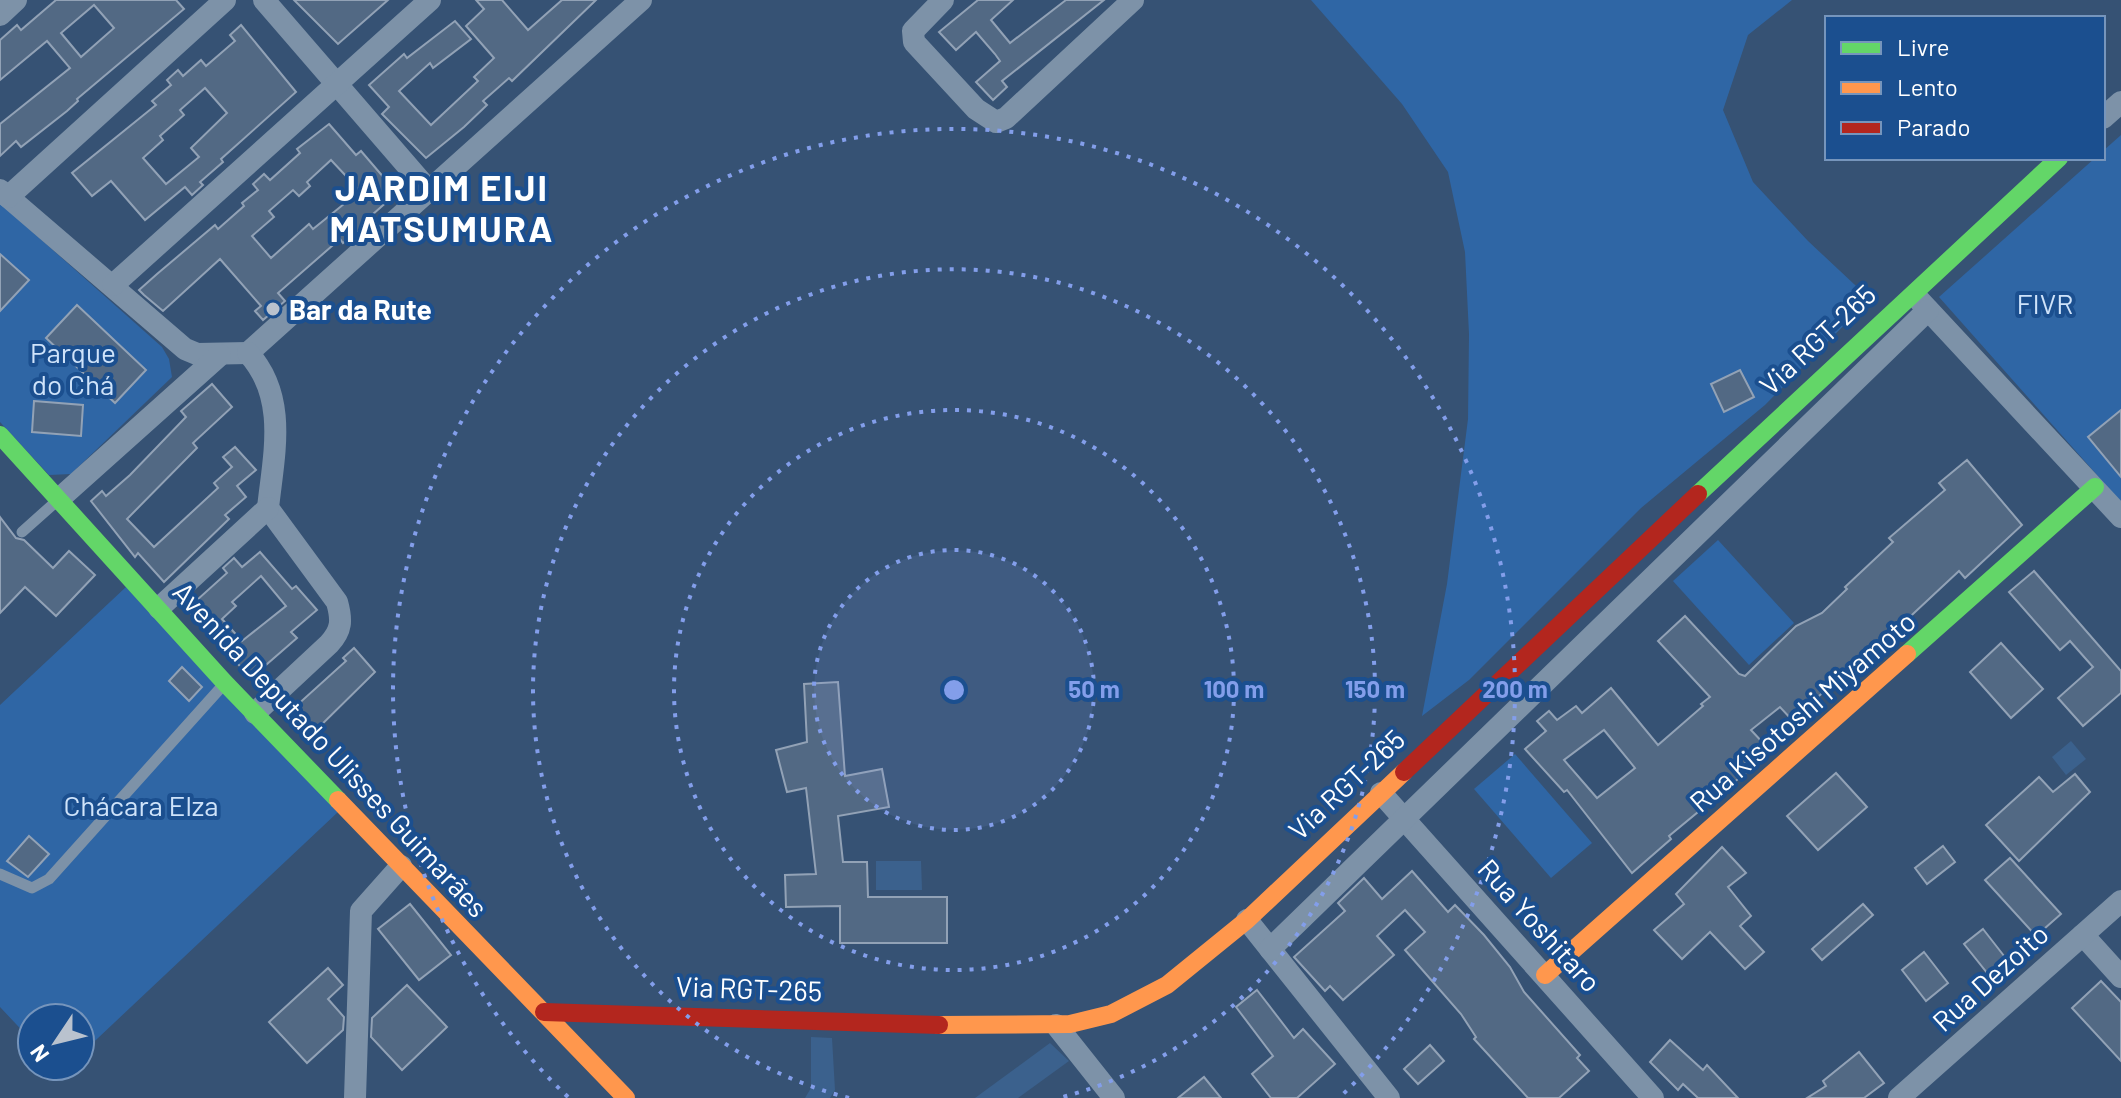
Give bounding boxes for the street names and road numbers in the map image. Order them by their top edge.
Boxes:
street label: Via RGT-265 [1752,277,1882,401]
street label: Avenida Deputado Ulisses Guimarães [167,574,495,924]
street label: Rua Kisotoshi Miyamoto [1682,604,1922,818]
street label: Via RGT-265 [1281,722,1411,846]
street label: Rua Yoshitaro [1472,852,1608,998]
street label: Rua Dezoito [1925,916,2055,1038]
street label: Via RGT-265 [675,968,823,1008]

